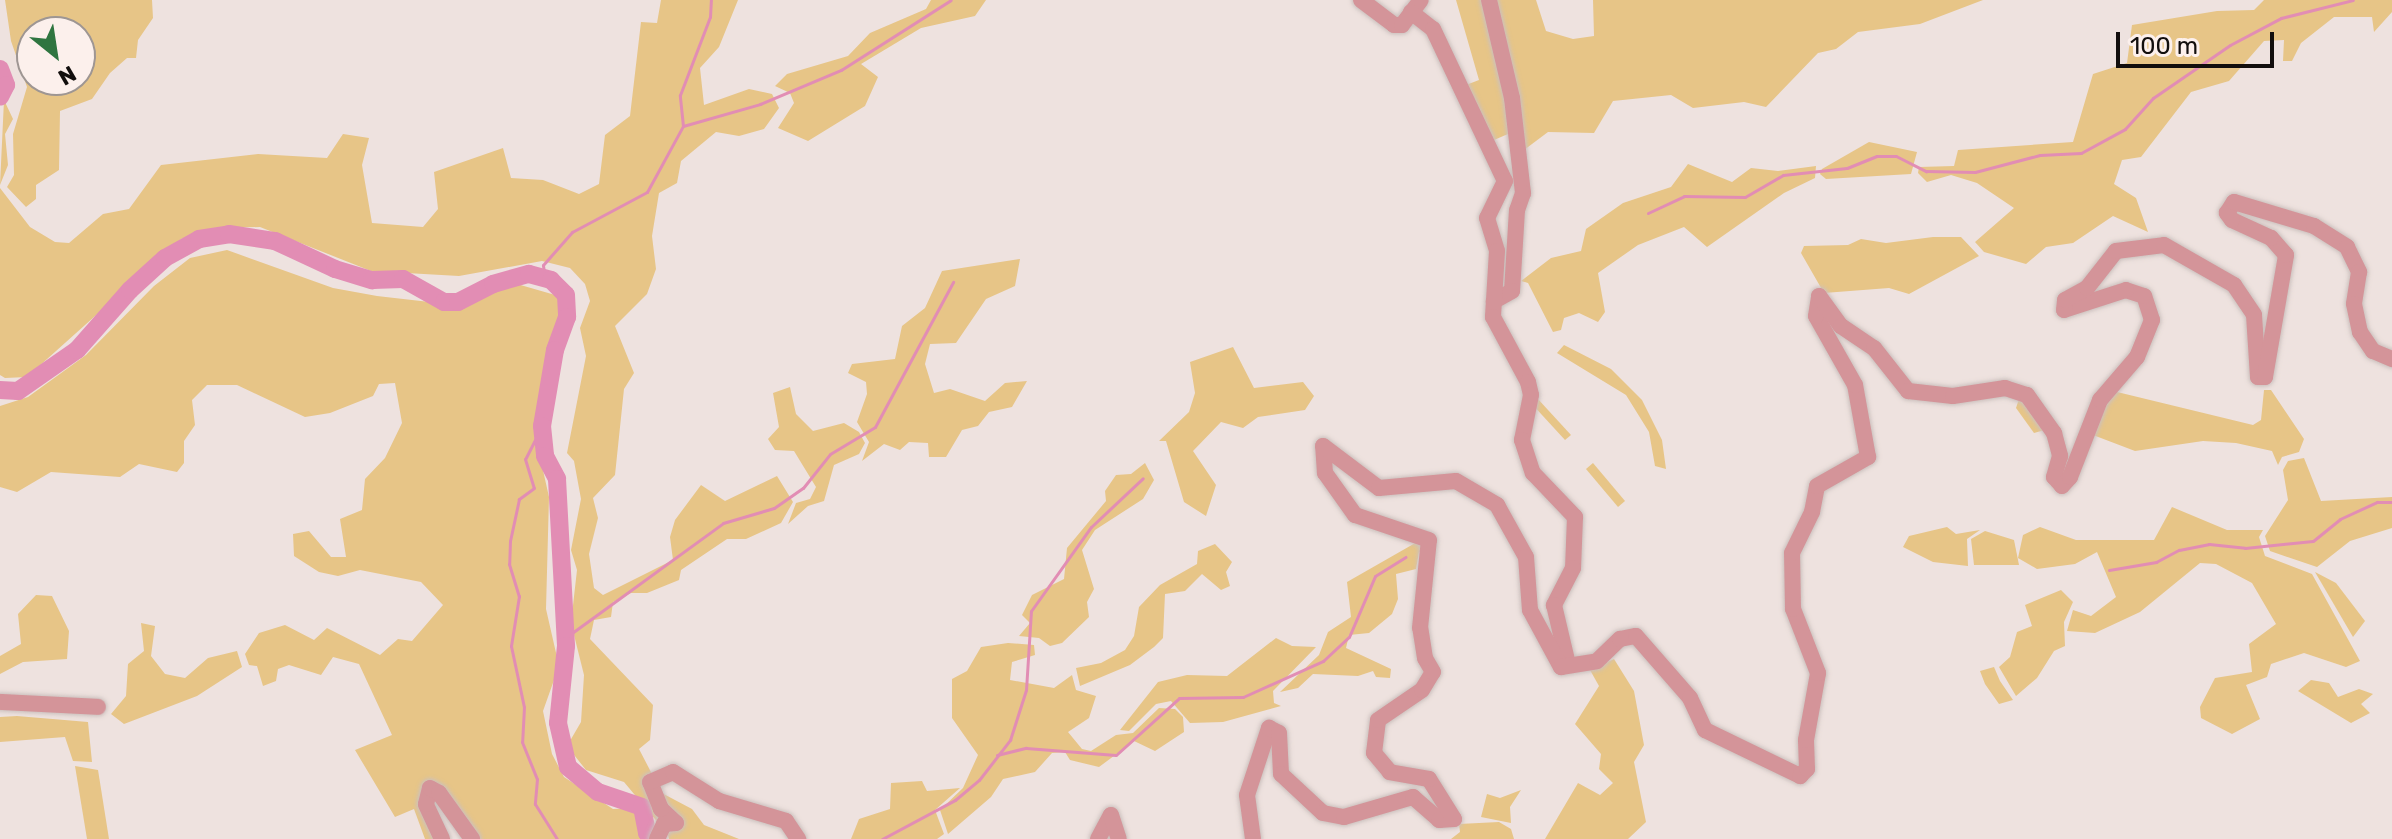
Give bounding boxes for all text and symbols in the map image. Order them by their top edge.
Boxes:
north arrow [16,16,96,96]
scale bar [2120,16,2278,66]
text: 100 m [2130,32,2198,60]
text: N [54,60,81,91]

